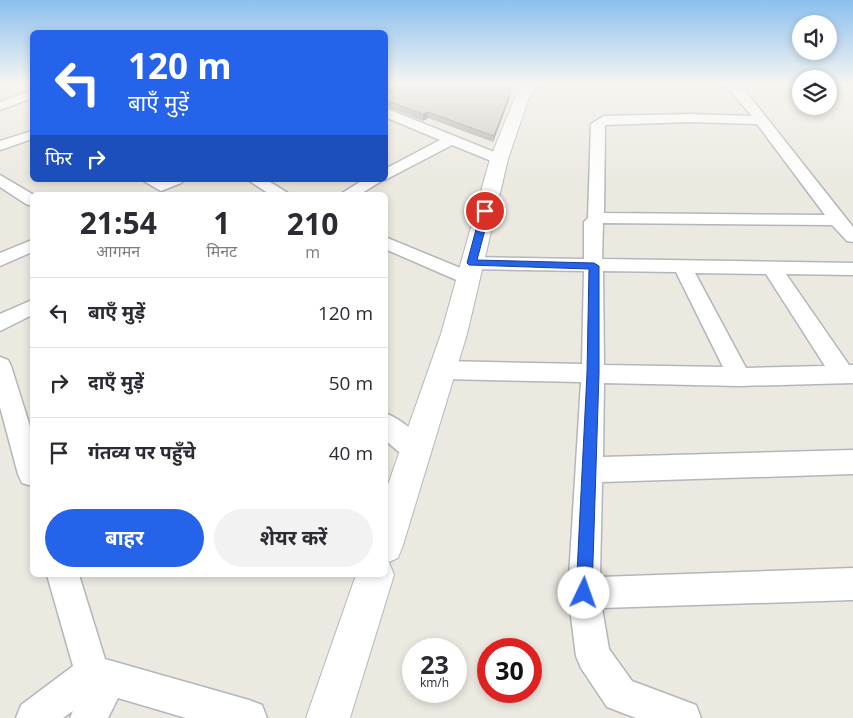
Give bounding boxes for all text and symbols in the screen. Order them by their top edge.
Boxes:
map controls [792,15,837,115]
button: sound [792,15,837,60]
text: 120 m [128,42,232,89]
icon: left [45,50,110,115]
button: layers [792,70,837,115]
text: बाएँ मुड़ें [128,87,189,117]
text: फिर [45,145,72,171]
icon: right [82,145,110,173]
pin [464,190,506,232]
icon: arrive [471,197,499,225]
text: 21:54 [80,202,157,243]
text: 1 [213,202,230,243]
text: 210 [287,203,338,244]
text: आगमन [96,240,140,262]
text: मिनट [207,240,237,262]
text: m [305,241,320,263]
icon: left [45,299,73,327]
text: बाएँ मुड़ें [88,299,145,325]
text: 120 m [318,300,373,326]
icon: right [45,369,73,397]
text: दाएँ मुड़ें [88,369,144,395]
text: 50 m [329,370,373,396]
icon: arrive [45,439,73,467]
text: गंतव्य पर पहुँचे [88,439,196,465]
text: 40 m [329,440,373,466]
button: बाहर [45,509,204,567]
button: शेयर करें [214,509,373,567]
position arrow [557,566,609,618]
speed limit sign: 30 [477,638,542,703]
text: 23 [420,647,449,681]
text: km/h [420,674,449,691]

